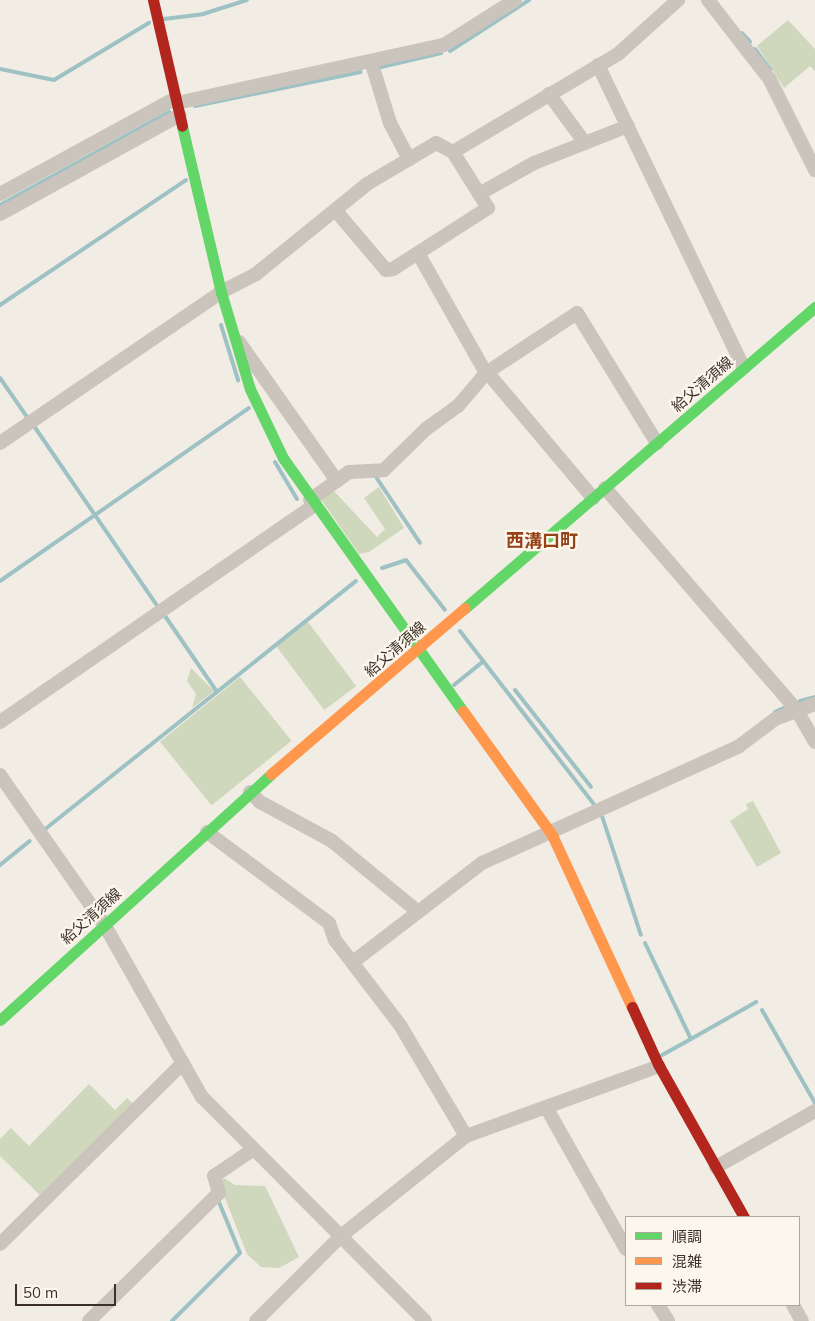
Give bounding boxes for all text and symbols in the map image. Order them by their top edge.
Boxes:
street label: 給父清須線 [668,353,736,415]
district label: 西溝口町 [506,530,578,552]
street label: 給父清須線 [361,618,429,680]
street label: 給父清須線 [57,884,125,948]
legend [625,1216,800,1306]
text: 順調 [672,1227,702,1246]
text: 混雑 [672,1252,702,1271]
scale bar [18,1274,119,1306]
text: 渋滞 [672,1277,702,1296]
text: 50 m [23,1283,58,1302]

